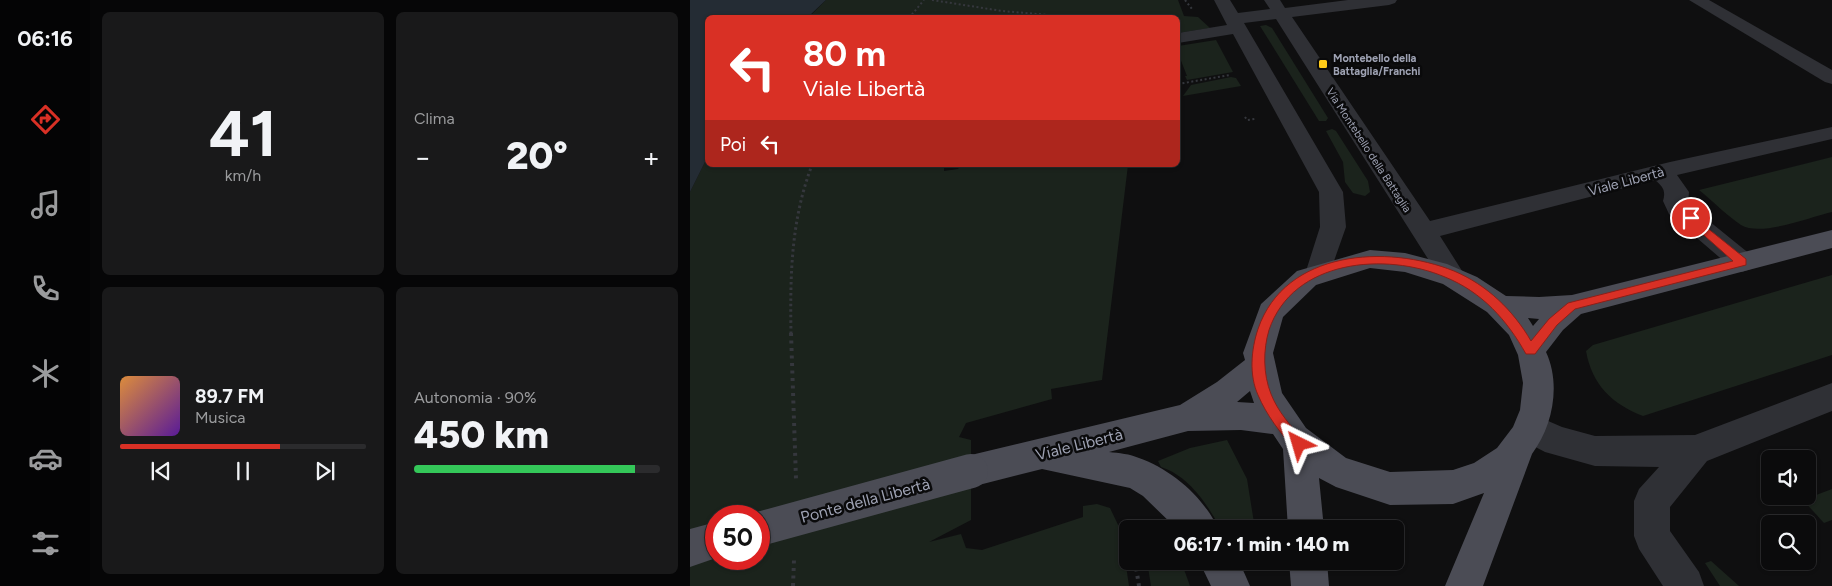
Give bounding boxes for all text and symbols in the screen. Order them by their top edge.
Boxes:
text: 06:16 [17,25,73,52]
text: 80 m [803,33,886,75]
icon: left [720,35,785,100]
place label: Montebello della Battaglia/Franchi [1333,52,1421,78]
marker: Montebello della Battaglia/Franchi [1317,58,1329,70]
text: Viale Libertà [803,75,925,102]
street label: Via Montebello della Battaglia [1323,86,1414,215]
text: 41 [209,94,277,172]
icon: directions [28,102,63,137]
text: Clima [414,109,455,128]
icon: left [756,130,784,158]
text: 20° [506,133,568,179]
text: Poi [720,133,746,156]
text: − [414,140,431,174]
text: + [643,140,660,174]
street label: Viale Libertà [1586,163,1666,200]
text: km/h [225,166,261,185]
icon: music [28,187,63,222]
pin [1670,197,1712,239]
icon: arrive [1677,204,1705,232]
icon: phone [28,271,63,306]
icon: climate [28,356,63,391]
text: 89.7 FM [195,385,264,408]
text: Autonomia · 90% [414,388,537,407]
text: Musica [195,408,245,427]
text: 450 km [414,412,549,458]
position arrow [1272,417,1324,469]
street label: Viale Libertà [1034,425,1125,464]
icon: car [28,441,63,476]
map controls [1761,450,1816,570]
button: sound [1761,450,1816,505]
icon: previous [147,457,175,485]
icon: pause [229,457,257,485]
icon: next [311,457,339,485]
street label: Ponte della Libertà [798,474,932,527]
speed limit sign: 50 [705,505,770,570]
button: search [1761,515,1816,570]
icon: filters [28,526,63,561]
text: 06:17 · 1 min · 140 m [1174,533,1349,556]

